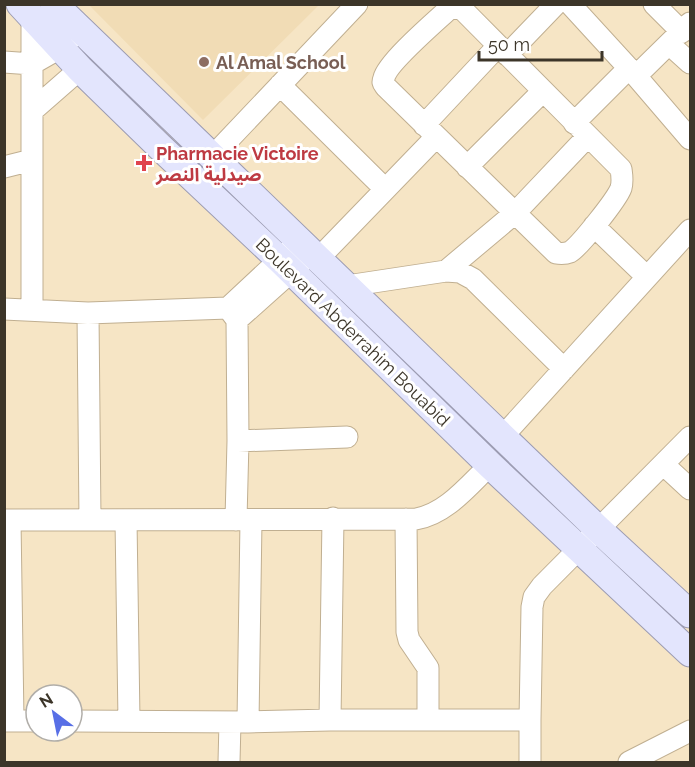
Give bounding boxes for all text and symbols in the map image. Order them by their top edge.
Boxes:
scale bar [479,24,602,62]
text: 50 m [488,34,530,55]
place label: Al Amal School [216,52,346,73]
marker: Al Amal School [197,55,211,69]
place label: Pharmacie Victoire صيدلية النصر [155,143,319,186]
marker: Pharmacie Victoire صيدلية النصر [137,156,151,170]
street label: Boulevard Abderrahim Bouabid [252,234,454,430]
north arrow [24,683,84,743]
text: N [36,689,57,712]

